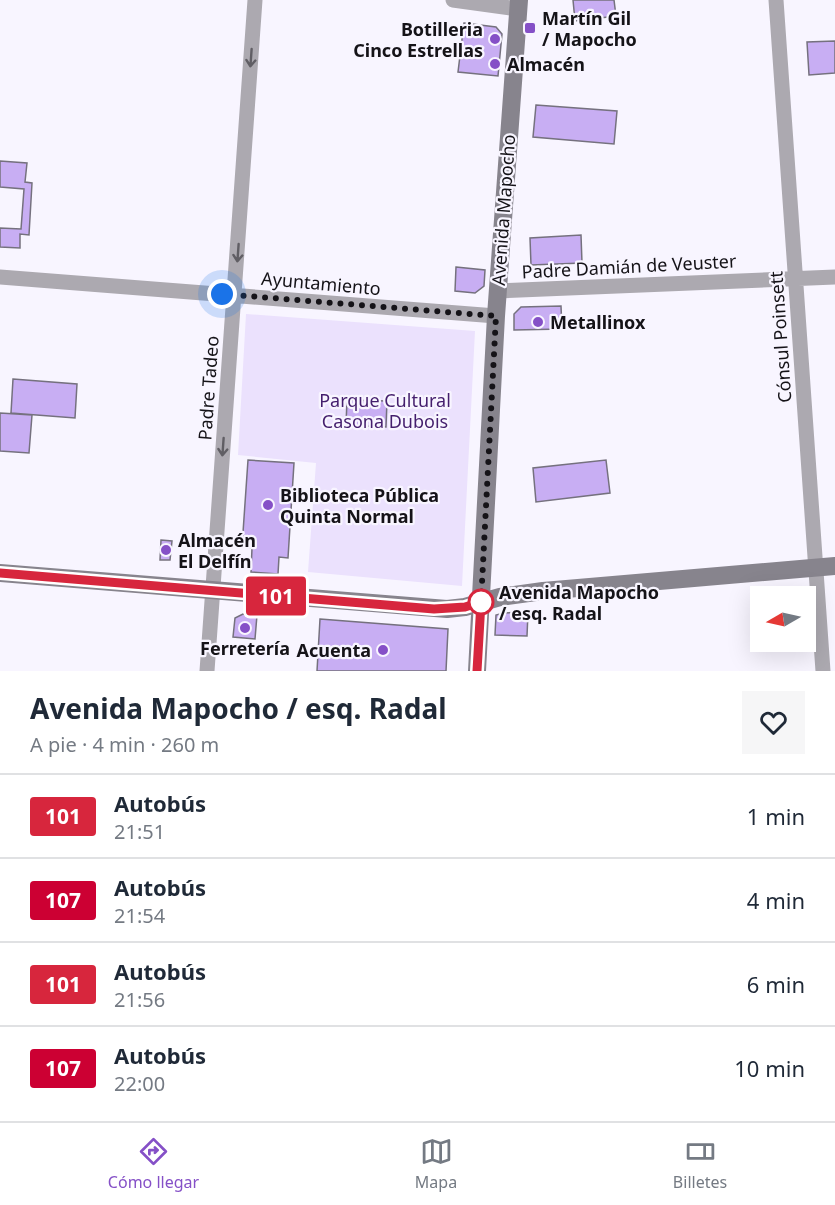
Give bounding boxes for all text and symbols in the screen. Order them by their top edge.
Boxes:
place label: Martín Gil / Mapocho [542,6,637,51]
place label: Botilleria Cinco Estrellas [353,17,483,62]
marker: Martín Gil / Mapocho [523,21,537,35]
marker: Botilleria Cinco Estrellas [488,32,502,46]
one-way arrow [245,48,256,68]
place label: Almacén [507,52,585,76]
marker: Almacén [488,57,502,71]
street label: Avenida Mapocho [486,134,520,286]
one-way arrow [232,242,243,262]
street label: Padre Damián de Veuster [521,248,737,284]
street label: Ayuntamiento [260,266,382,300]
street label: Cónsul Poinsett [763,270,797,404]
your location [207,279,237,309]
place label: Metallinox [550,310,646,334]
marker: Metallinox [531,315,545,329]
street label: Padre Tadeo [192,335,224,441]
park label: Parque Cultural Casona Dubois [319,388,451,433]
one-way arrow [218,437,229,457]
place label: Biblioteca Pública Quinta Normal [280,483,439,528]
marker: Biblioteca Pública Quinta Normal [261,498,275,512]
place label: Almacén El Delfín [178,528,256,573]
marker: Almacén El Delfín [159,543,173,557]
line badge: 101 [242,576,310,616]
place label: Avenida Mapocho / esq. Radal [499,580,659,625]
text: 101 [258,582,294,610]
north arrow [750,586,816,652]
map controls [750,586,816,652]
marker: Avenida Mapocho / esq. Radal [468,589,494,615]
marker: Ferretería [238,621,252,635]
place label: Ferretería [200,636,290,660]
place label: Acuenta [297,638,371,662]
marker: Acuenta [376,643,390,657]
text: Avenida Mapocho / esq. Radal [30,689,447,727]
button: heart [742,691,805,754]
text: A pie · 4 min · 260 m [30,731,219,758]
text: Autobús [114,788,206,818]
text: 1 min [747,801,805,831]
text: 101 [45,802,81,830]
text: 21:51 [114,818,165,845]
text: Autobús [114,872,206,902]
text: 4 min [747,885,805,915]
text: 107 [45,886,81,914]
text: 21:54 [114,902,165,929]
text: Autobús [114,956,206,986]
text: 6 min [747,969,805,999]
text: 101 [45,970,81,998]
text: 21:56 [114,986,165,1013]
text: Autobús [114,1040,206,1070]
text: 10 min [734,1053,805,1083]
text: 107 [45,1054,81,1082]
text: 22:00 [114,1070,165,1097]
tab: Cómo llegar [108,1135,199,1193]
tab: Mapa [415,1135,457,1193]
tab: Billetes [673,1135,727,1193]

